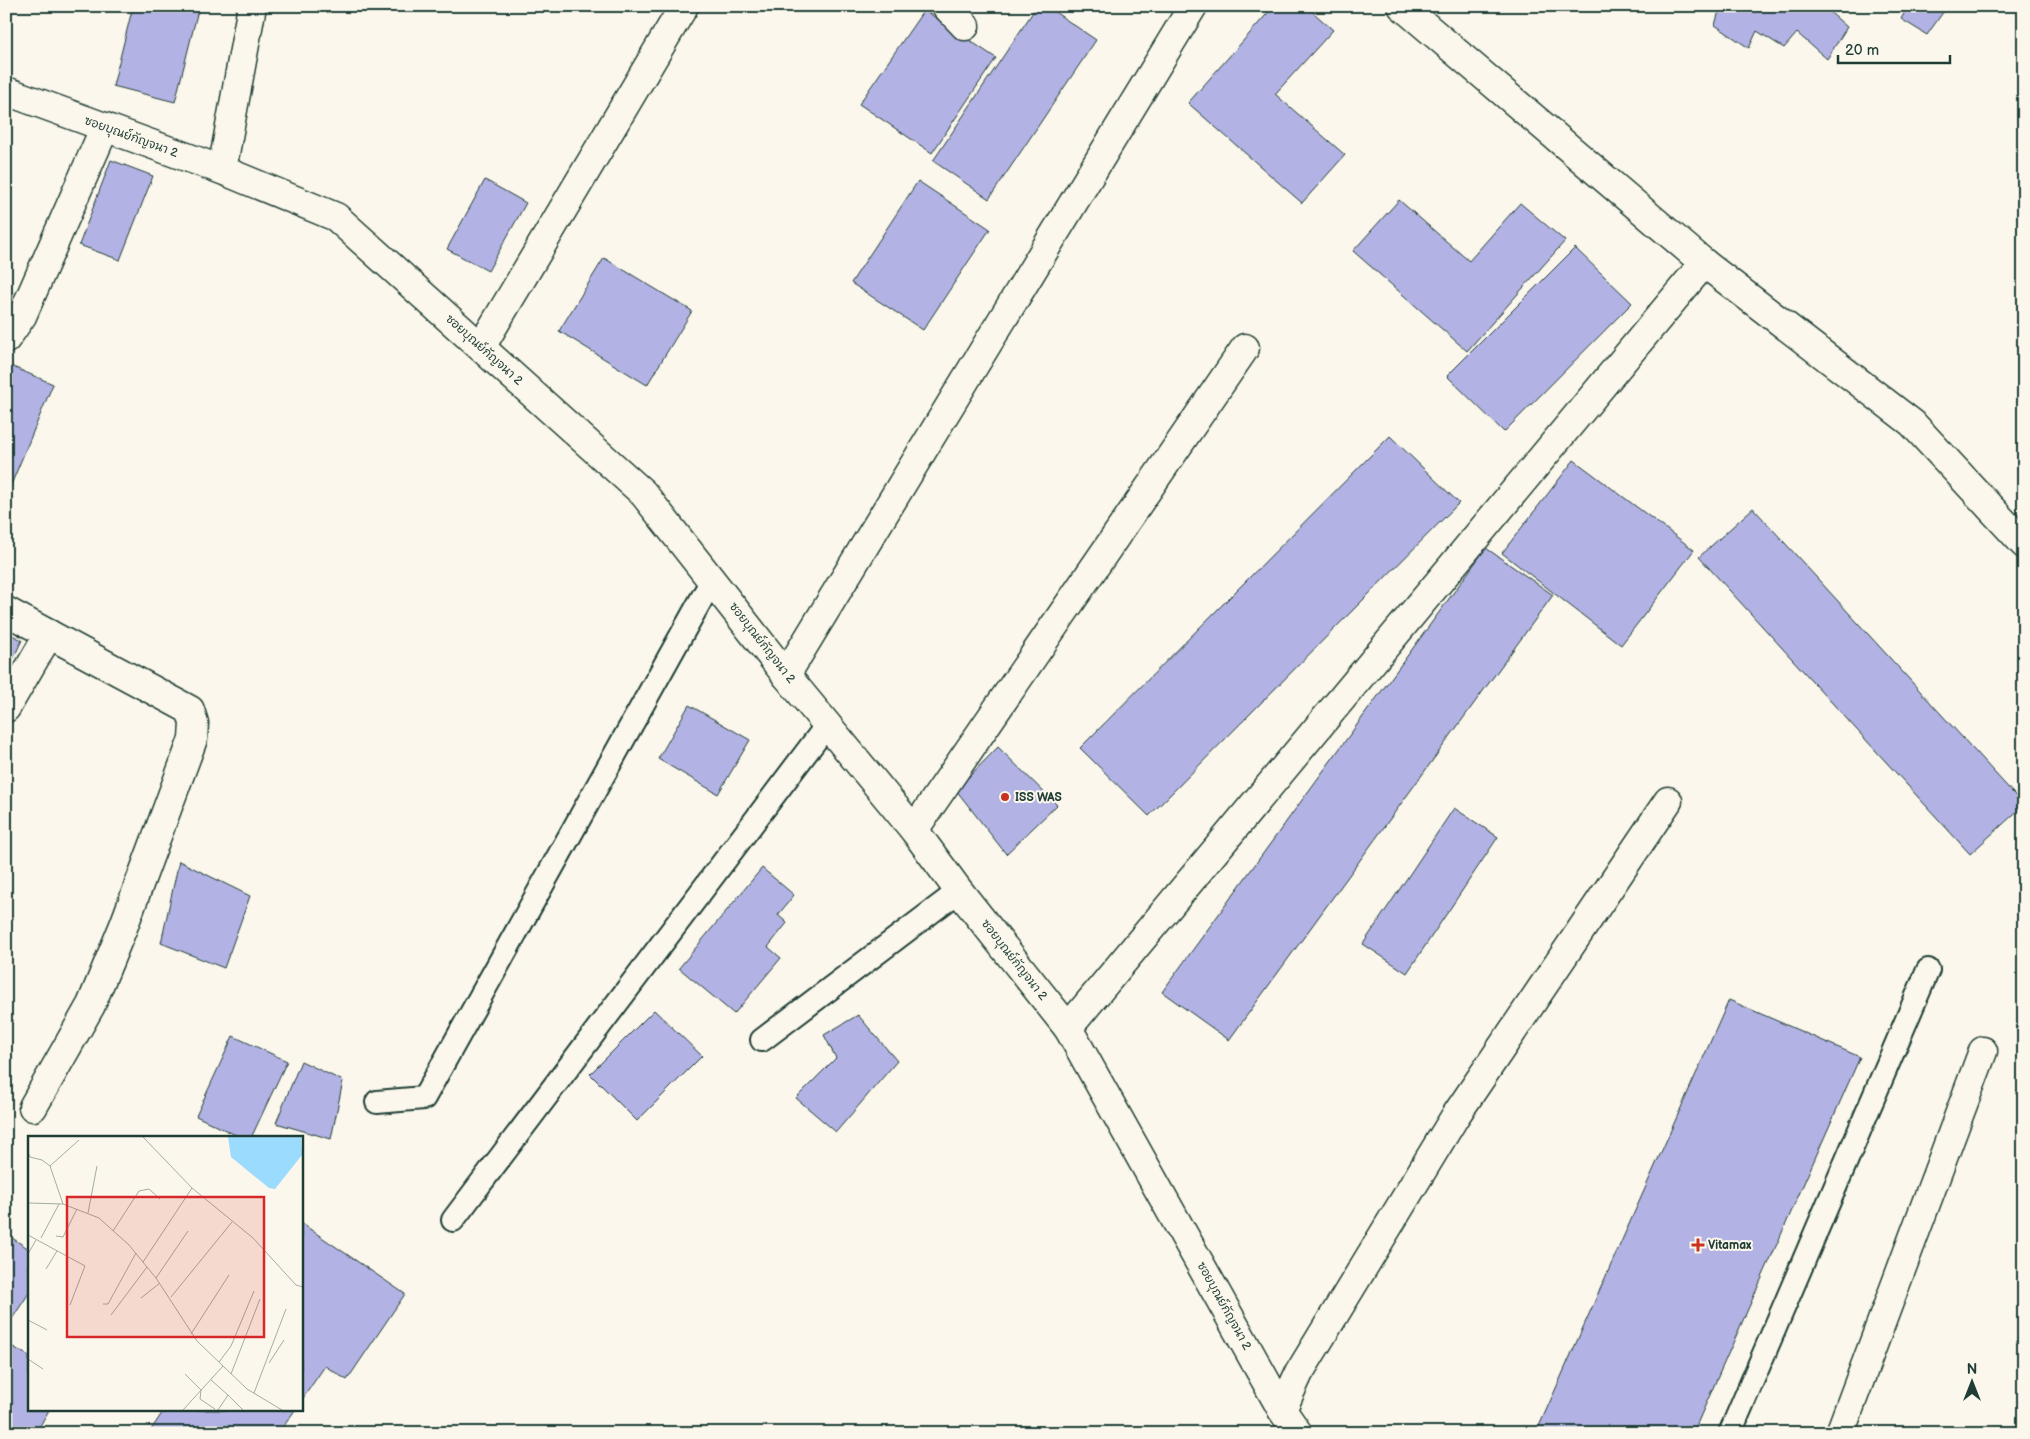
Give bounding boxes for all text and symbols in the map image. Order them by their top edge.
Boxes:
scale bar [1838,32,1950,64]
text: 20 m [1845,41,1879,60]
street label: ซอยบุณย์กัญจนา 2 [82,112,180,162]
street label: ซอยบุณย์กัญจนา 2 [442,311,526,389]
street label: ซอยบุณย์กัญจนา 2 [725,599,799,687]
place label: ISS WAS [1015,790,1062,805]
marker: ISS WAS [999,791,1011,803]
street label: ซอยบุณย์กัญจนา 2 [977,916,1051,1004]
inset map [28,1136,302,1412]
place label: Vitamax [1708,1238,1752,1253]
marker: Vitamax [1692,1239,1704,1251]
street label: ซอยบุณย์กัญจนา 2 [1193,1259,1255,1353]
north arrow [1948,1356,1998,1406]
text: N [1967,1361,1977,1378]

